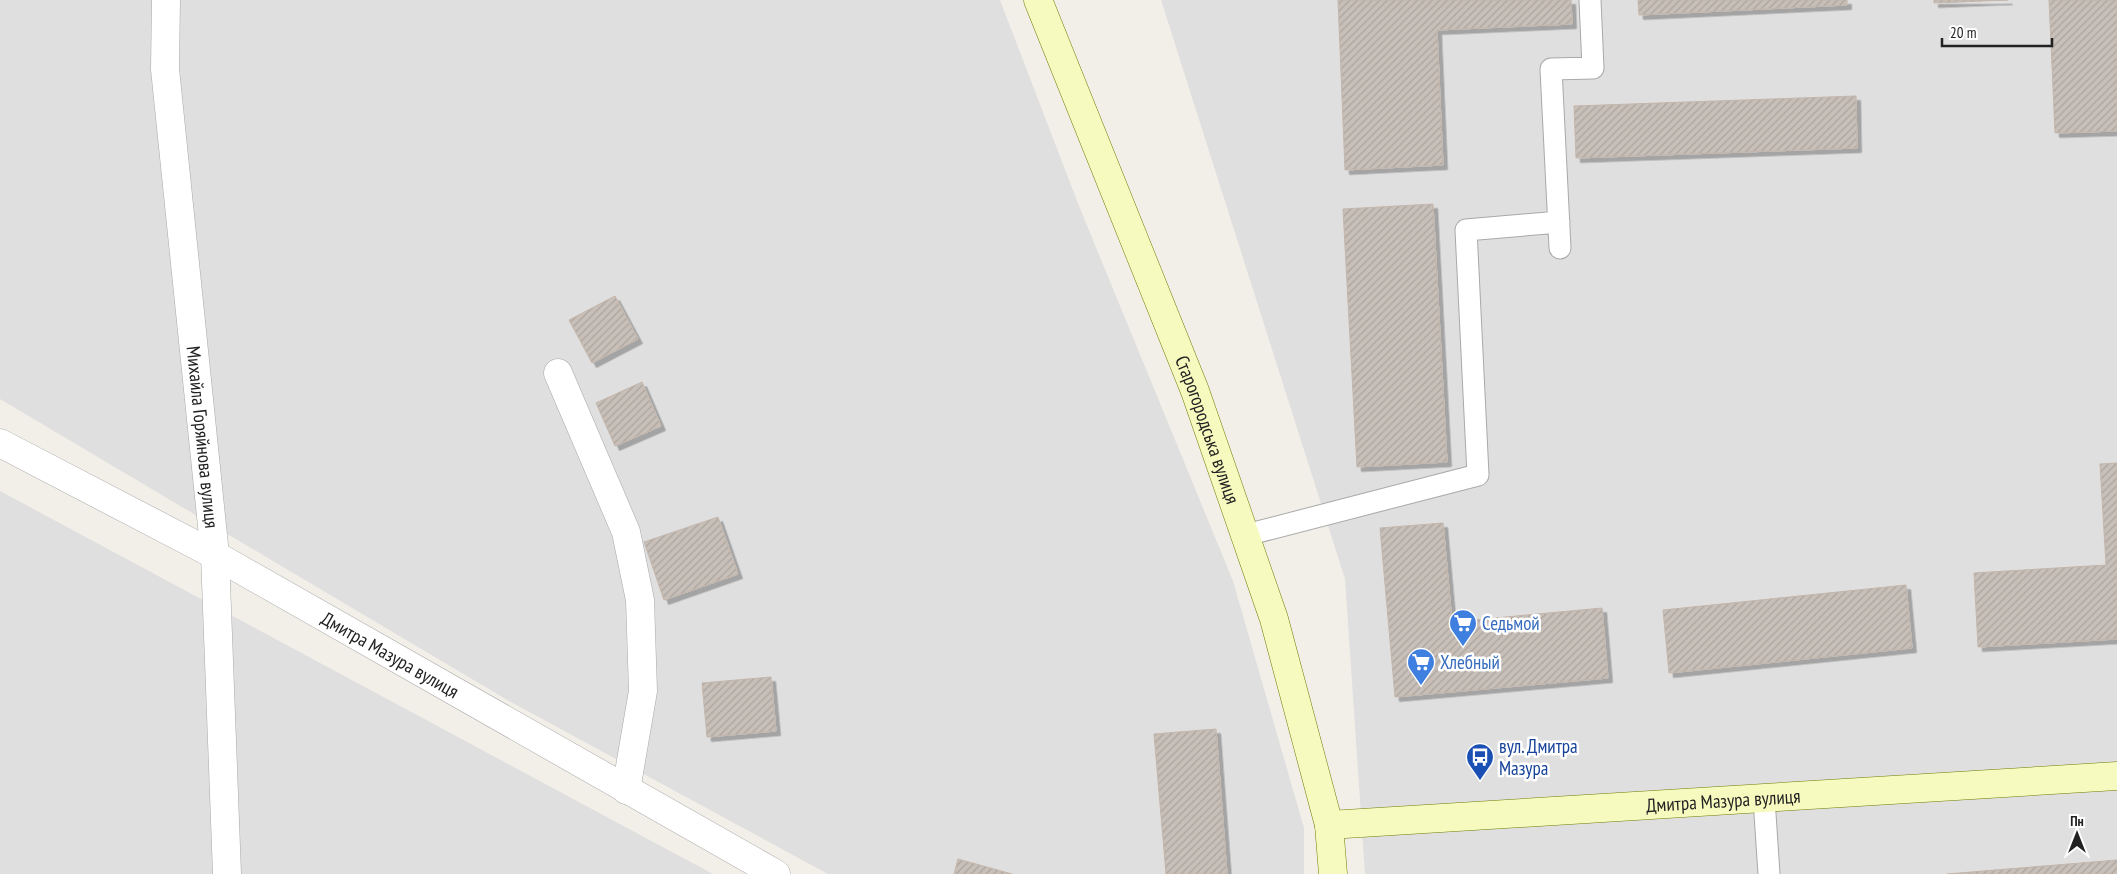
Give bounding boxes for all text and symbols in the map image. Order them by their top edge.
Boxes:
scale bar [1942,15,2052,47]
text: 20 m [1950,23,1976,42]
street label: Михайла Горяйнова вулиця [182,345,224,529]
street label: Старогородська вулиця [1170,352,1245,507]
street label: Дмитра Мазура вулиця [317,606,463,703]
supermarket icon: Седьмой [1448,608,1478,647]
place label: Седьмой [1482,611,1540,635]
supermarket icon: Хлебный [1406,647,1436,686]
place label: Хлебный [1440,650,1500,674]
place label: вул. Дмитра Мазура [1499,734,1578,780]
bus stop icon: вул. Дмитра Мазура [1465,742,1495,781]
street label: Дмитра Мазура вулиця [1645,784,1801,817]
north arrow [2052,809,2102,859]
text: Пн [2070,812,2084,830]

